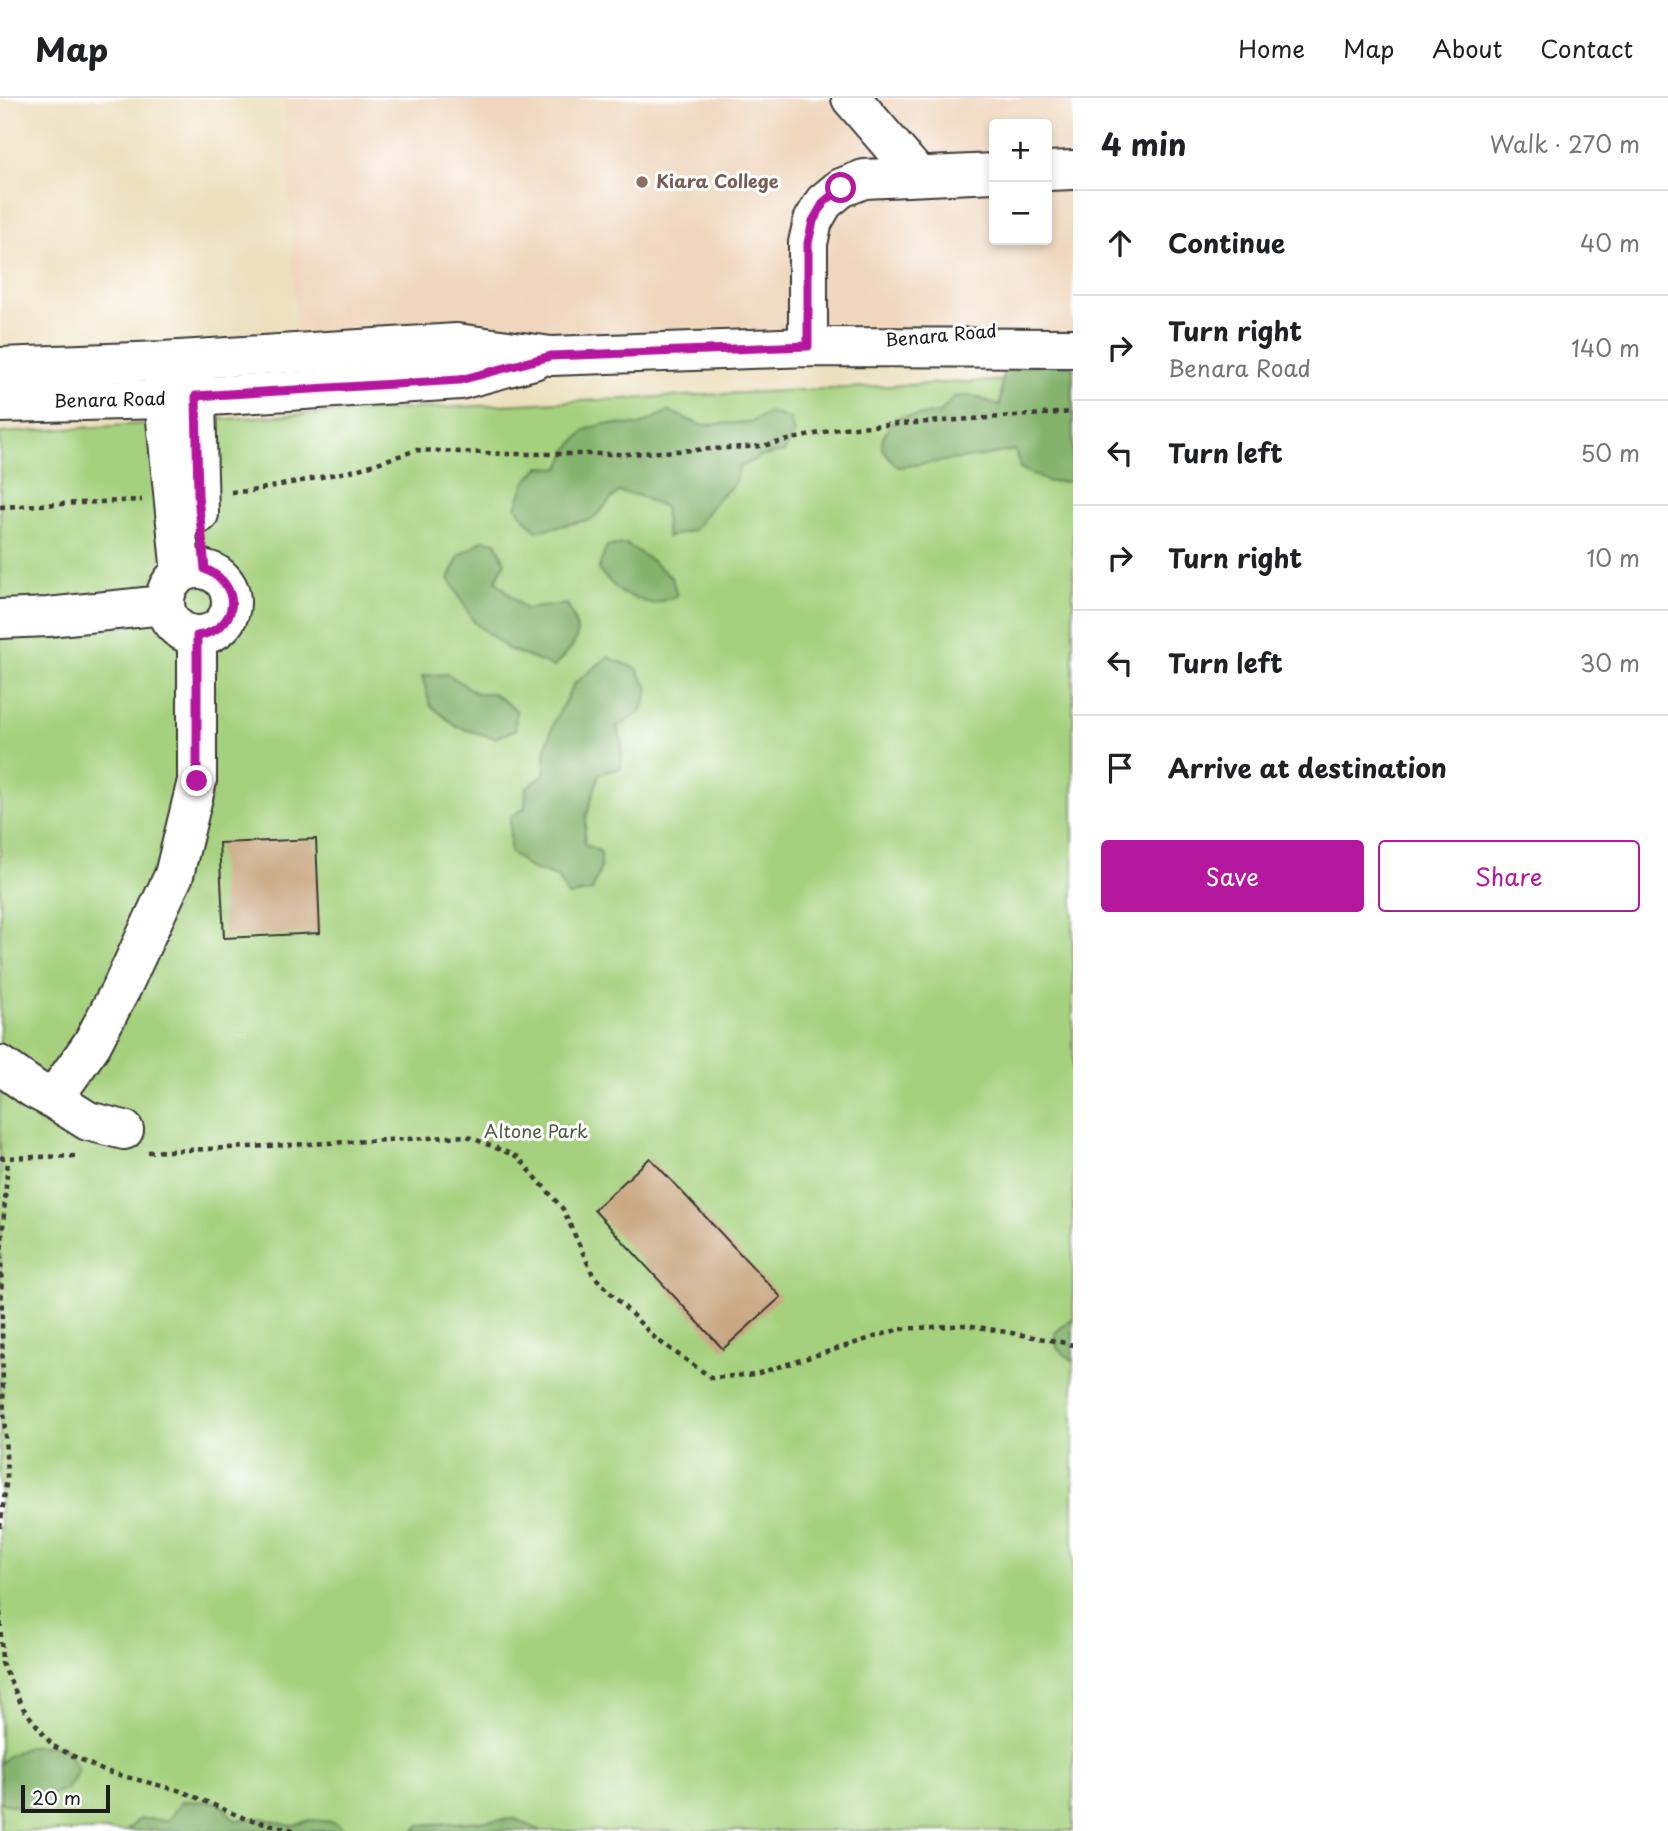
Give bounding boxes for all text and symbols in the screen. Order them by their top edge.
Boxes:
text: Map [35,23,108,73]
text: Home [1238,30,1305,66]
text: Map [1343,30,1394,66]
text: About [1432,30,1502,66]
text: Contact [1540,30,1633,66]
map controls [989,119,1052,245]
button: + [989,119,1052,182]
text: 4 min [1101,121,1187,166]
text: Walk · 270 m [1490,126,1640,161]
place label: Kiara College [656,167,779,194]
route start [825,172,856,203]
marker: Kiara College [634,174,650,190]
button: − [989,182,1052,245]
text: Continue [1168,223,1285,262]
icon: ahead [1101,224,1139,262]
text: 40 m [1580,225,1640,260]
text: Turn right [1168,311,1302,350]
street label: Benara Road [884,316,998,353]
icon: right [1101,329,1139,367]
text: 140 m [1571,330,1640,365]
text: Benara Road [1168,350,1311,385]
street label: Benara Road [54,384,166,414]
text: Turn left [1168,433,1283,472]
icon: left [1101,434,1139,472]
text: 50 m [1580,435,1640,470]
text: Turn right [1168,538,1302,577]
icon: right [1101,539,1139,577]
text: 10 m [1586,540,1640,575]
text: Turn left [1168,643,1283,682]
icon: left [1101,644,1139,682]
text: 30 m [1579,645,1640,680]
text: Arrive at destination [1168,748,1447,787]
icon: arrive [1101,749,1139,787]
route end [181,765,212,796]
button: Save [1101,840,1364,912]
button: Share [1378,840,1640,912]
park label: Altone Park [484,1117,588,1144]
scale bar [21,1782,110,1814]
text: 20 m [32,1783,81,1811]

